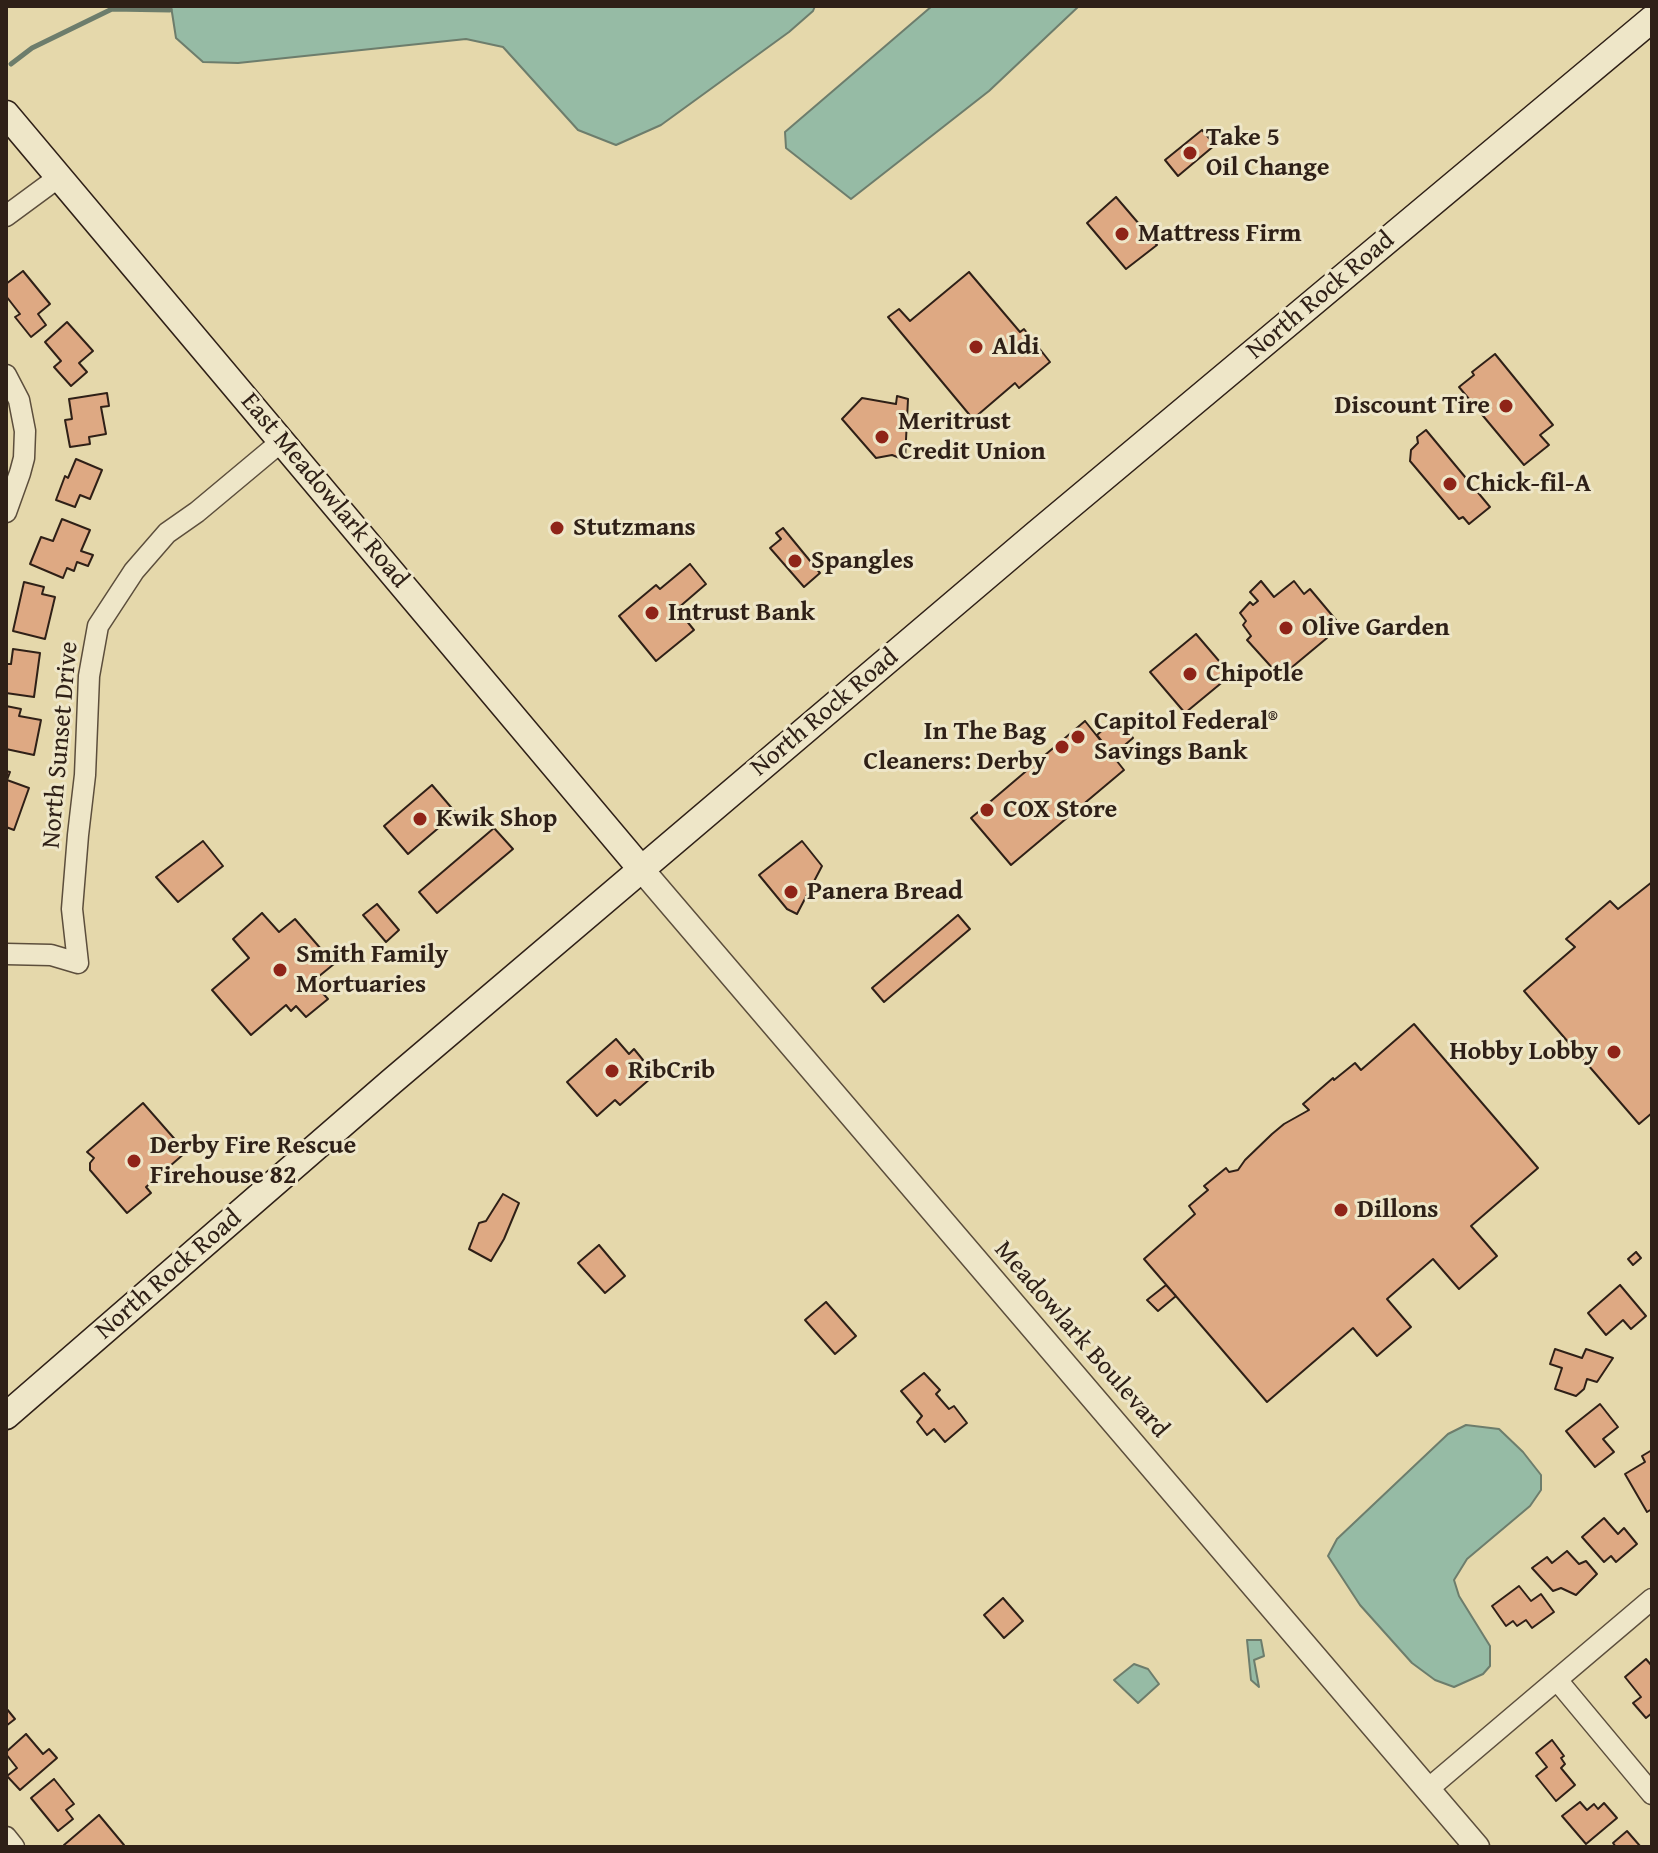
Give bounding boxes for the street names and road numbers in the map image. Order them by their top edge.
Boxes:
street label: North Rock Road [1241,225,1401,367]
street label: East Meadowlark Road [233,387,415,595]
street label: North Sunset Drive [36,640,86,850]
street label: North Rock Road [745,642,905,784]
street label: North Rock Road [90,1203,248,1347]
street label: Meadowlark Boulevard [987,1235,1175,1445]

